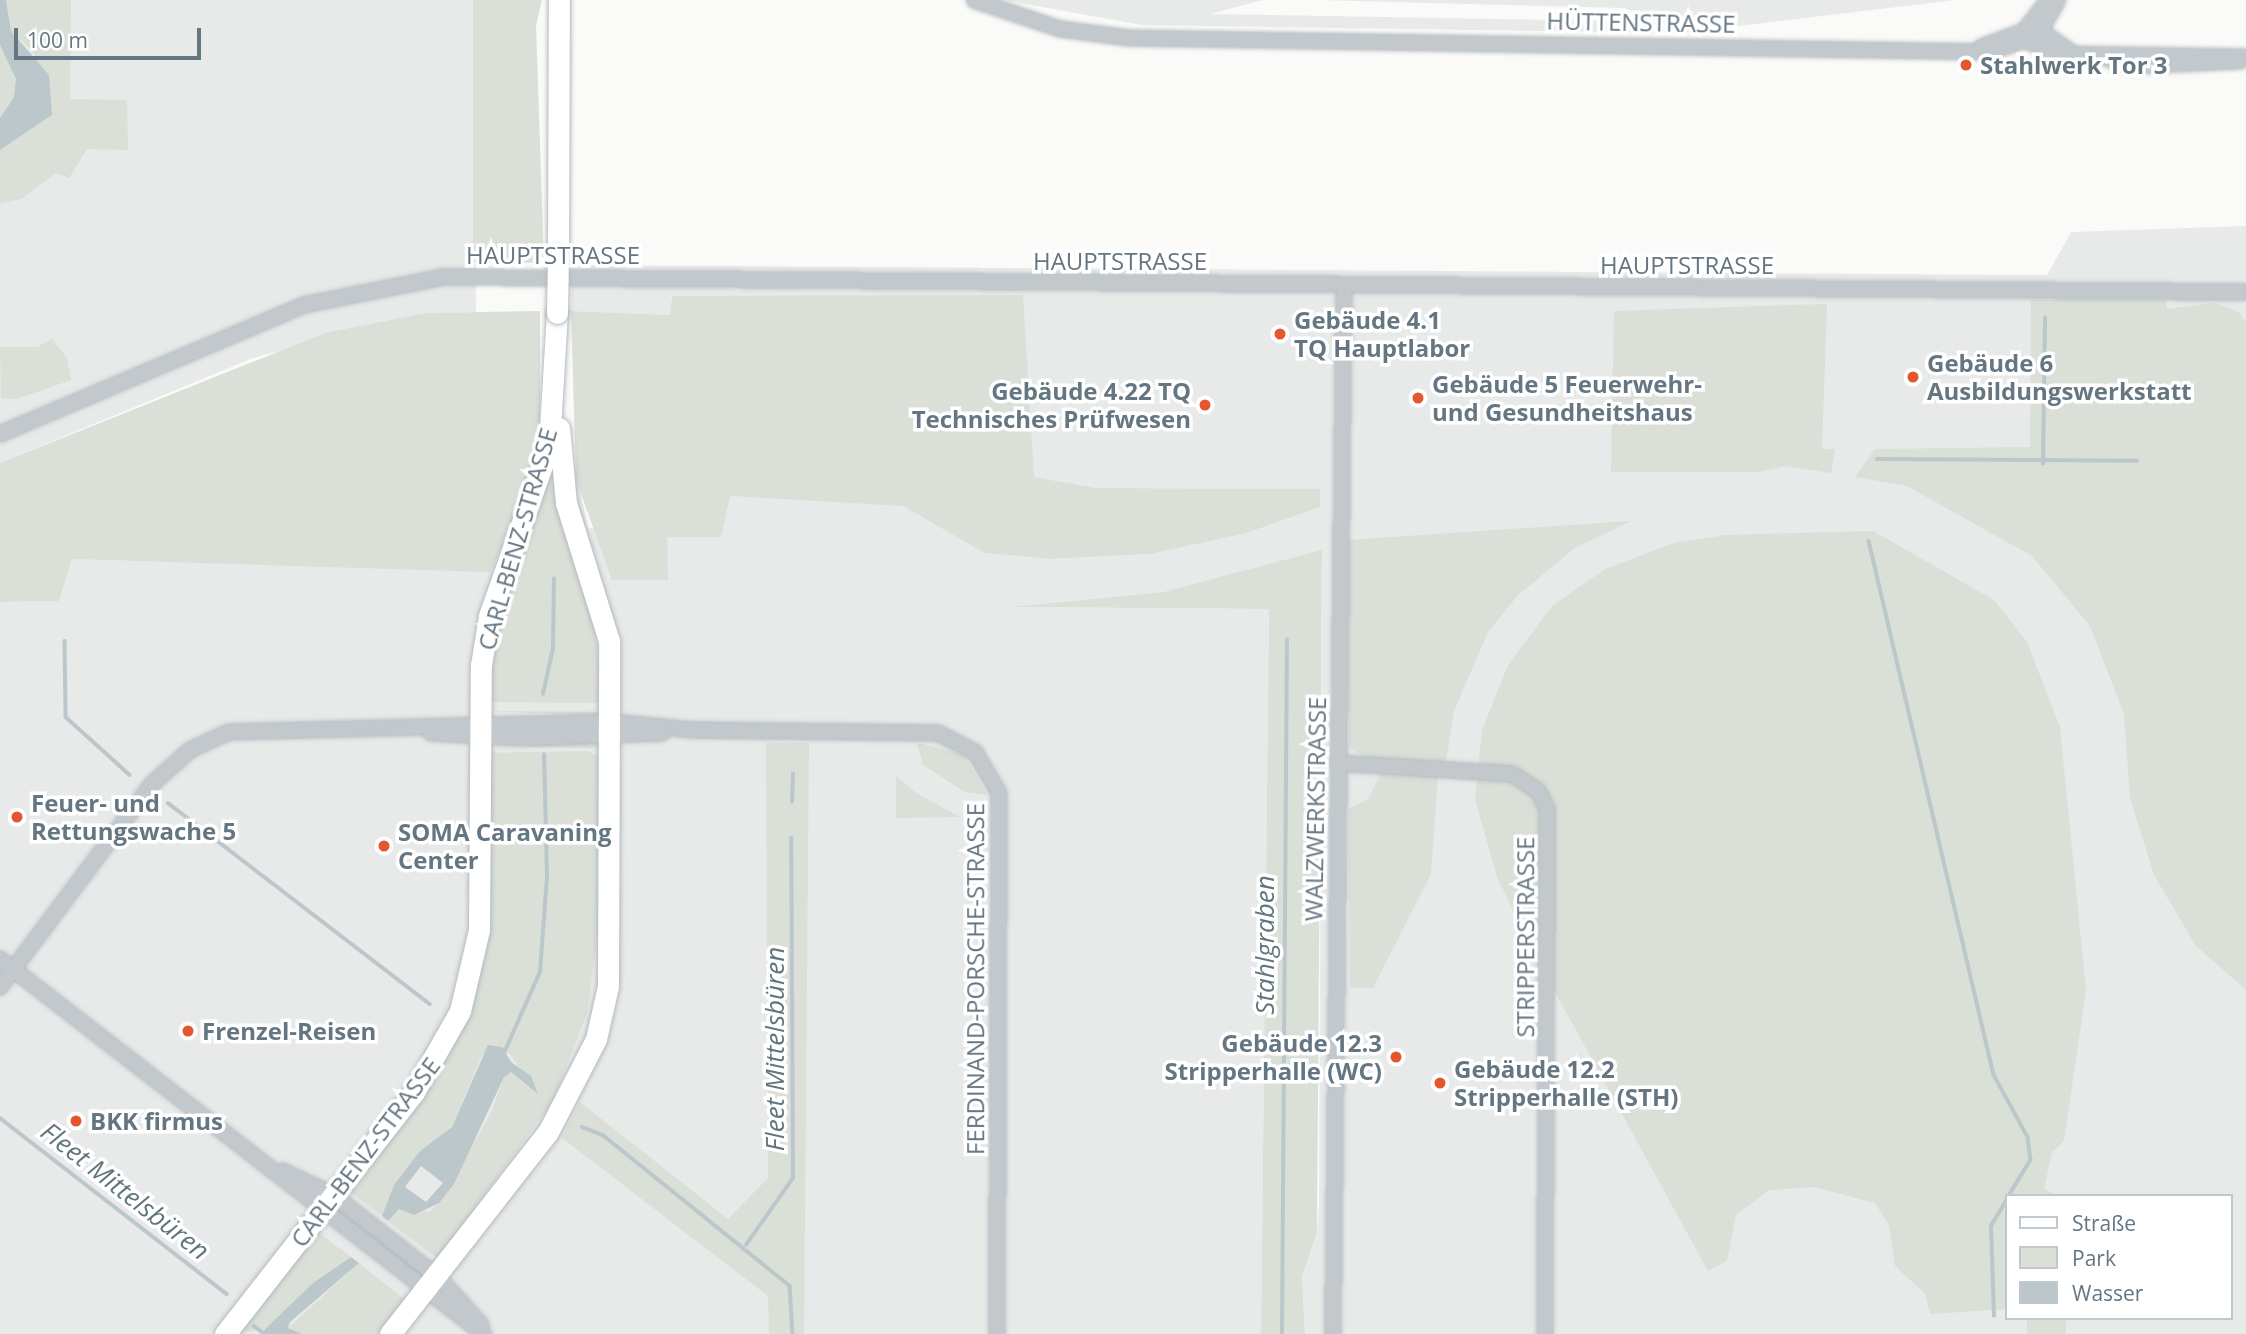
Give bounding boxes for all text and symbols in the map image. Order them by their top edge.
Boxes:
street label: HÜTTENSTRASSE [1546,6,1736,38]
scale bar [18,14,205,58]
text: 100 m [27,26,88,54]
place label: Stahlwerk Tor 3 [1980,51,2168,79]
marker: Stahlwerk Tor 3 [1958,57,1974,73]
street label: HAUPTSTRASSE [466,241,640,269]
street label: HAUPTSTRASSE [1033,247,1207,275]
street label: HAUPTSTRASSE [1600,251,1774,279]
place label: Gebäude 4.1 TQ Hauptlabor [1294,306,1470,362]
marker: Gebäude 4.1 TQ Hauptlabor [1272,326,1288,342]
place label: Gebäude 6 Ausbildungswerkstatt [1927,349,2192,405]
marker: Gebäude 6 Ausbildungswerkstatt [1905,369,1921,385]
place label: Gebäude 5 Feuerwehr- und Gesundheitshaus [1432,370,1702,426]
place label: Gebäude 4.22 TQ Technisches Prüfwesen [912,377,1191,433]
marker: Gebäude 5 Feuerwehr- und Gesundheitshaus [1410,390,1426,406]
marker: Gebäude 4.22 TQ Technisches Prüfwesen [1197,397,1213,413]
street label: CARL-BENZ-STRASSE [471,425,563,653]
street label: WALZWERKSTRASSE [1299,696,1331,922]
place label: Feuer- und Rettungswache 5 [31,789,236,845]
street label: FERDINAND-PORSCHE-STRASSE [961,803,989,1155]
marker: Feuer- und Rettungswache 5 [9,809,25,825]
place label: SOMA Caravaning Center [398,818,612,874]
street label: STRIPPERSTRASSE [1511,837,1539,1037]
marker: SOMA Caravaning Center [376,838,392,854]
water label: Stahlgraben [1249,875,1281,1015]
water label: Fleet Mittelsbüren [759,947,791,1151]
place label: Frenzel-Reisen [202,1017,376,1045]
marker: Frenzel-Reisen [180,1023,196,1039]
place label: Gebäude 12.3 Stripperhalle (WC) [1165,1029,1382,1085]
marker: Gebäude 12.3 Stripperhalle (WC) [1388,1049,1404,1065]
street label: CARL-BENZ-STRASSE [284,1052,446,1252]
place label: Gebäude 12.2 Stripperhalle (STH) [1454,1055,1678,1111]
marker: Gebäude 12.2 Stripperhalle (STH) [1432,1075,1448,1091]
place label: BKK firmus [90,1107,223,1135]
marker: BKK firmus [68,1113,84,1129]
water label: Fleet Mittelsbüren [35,1116,215,1266]
legend [2004,1194,2232,1320]
text: Straße [2072,1209,2136,1237]
text: Park [2072,1244,2116,1272]
text: Wasser [2072,1279,2143,1307]

